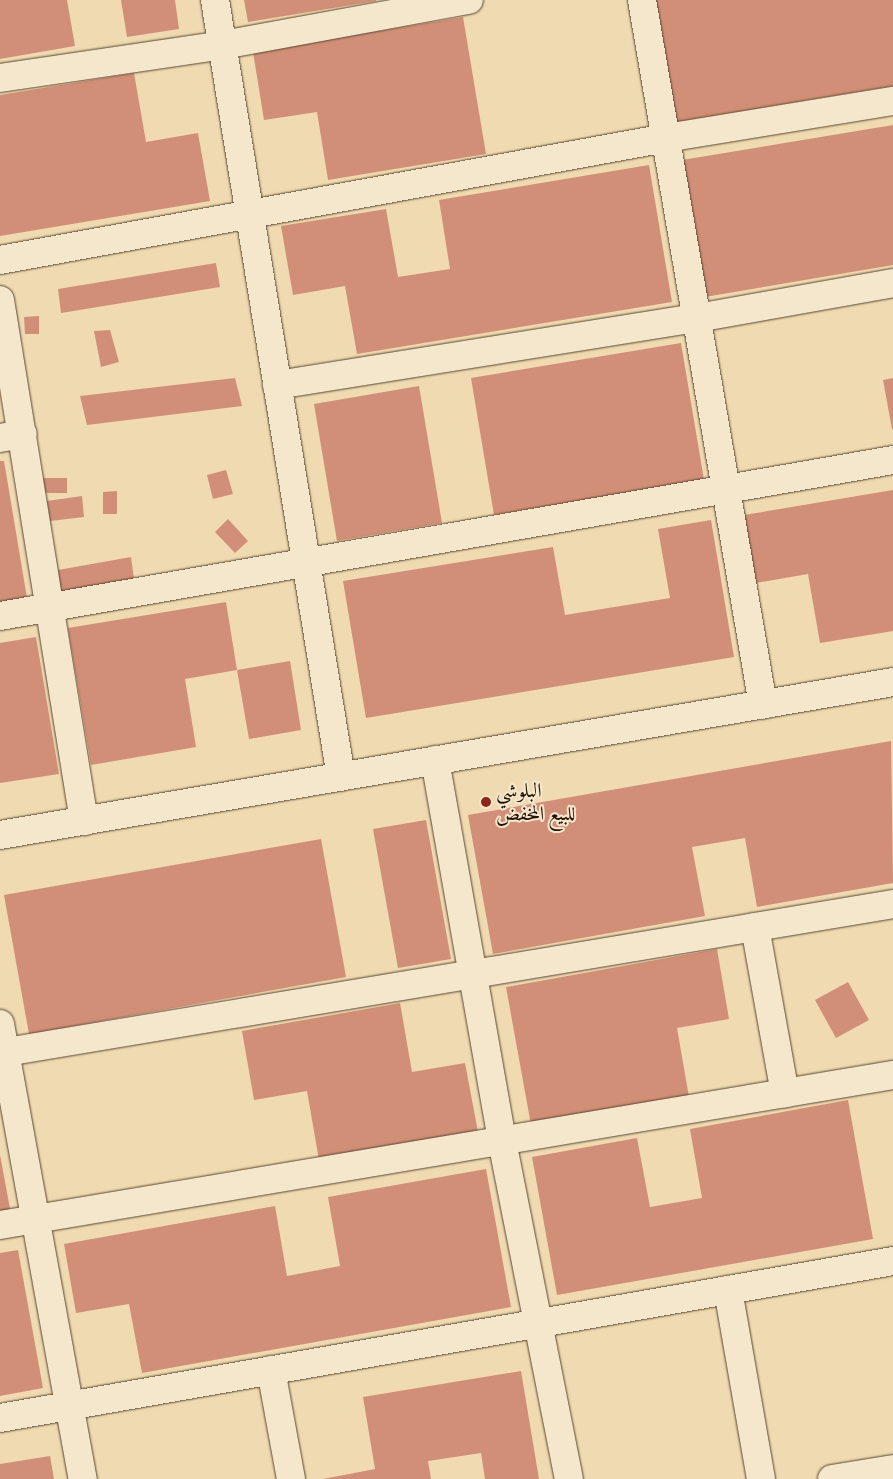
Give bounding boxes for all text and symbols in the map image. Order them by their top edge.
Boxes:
place label: البلوشي للبيع المخفض [496,778,575,825]
marker: البلوشي للبيع المخفض [480,796,492,808]

